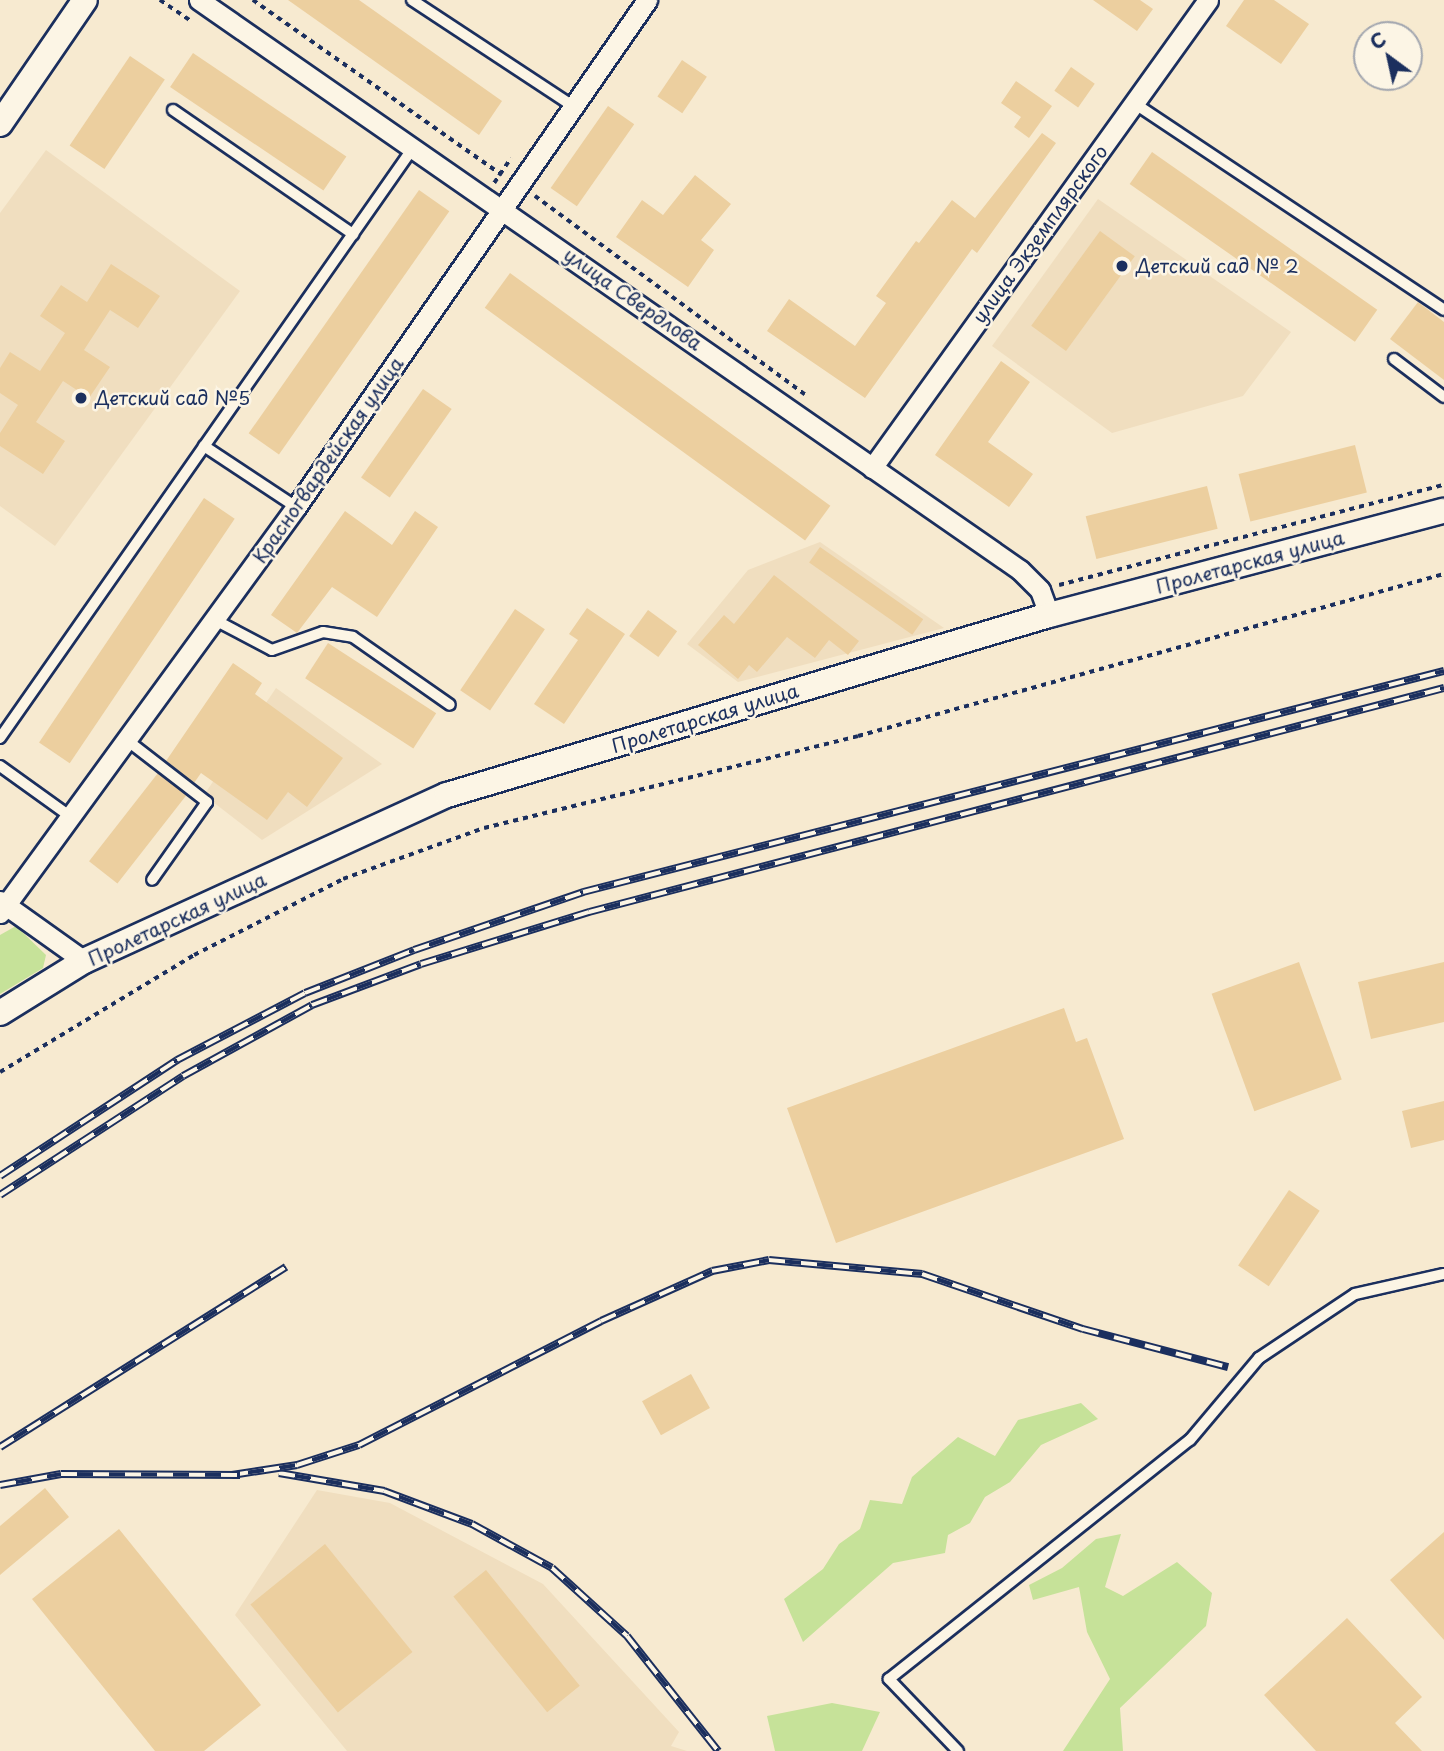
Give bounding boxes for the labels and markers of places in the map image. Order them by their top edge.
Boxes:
place label: Детский сад № 2 [1136,255,1300,277]
marker: Детский сад № 2 [1114,258,1130,274]
place label: Детский сад №5 [95,387,252,409]
marker: Детский сад №5 [73,390,89,406]

